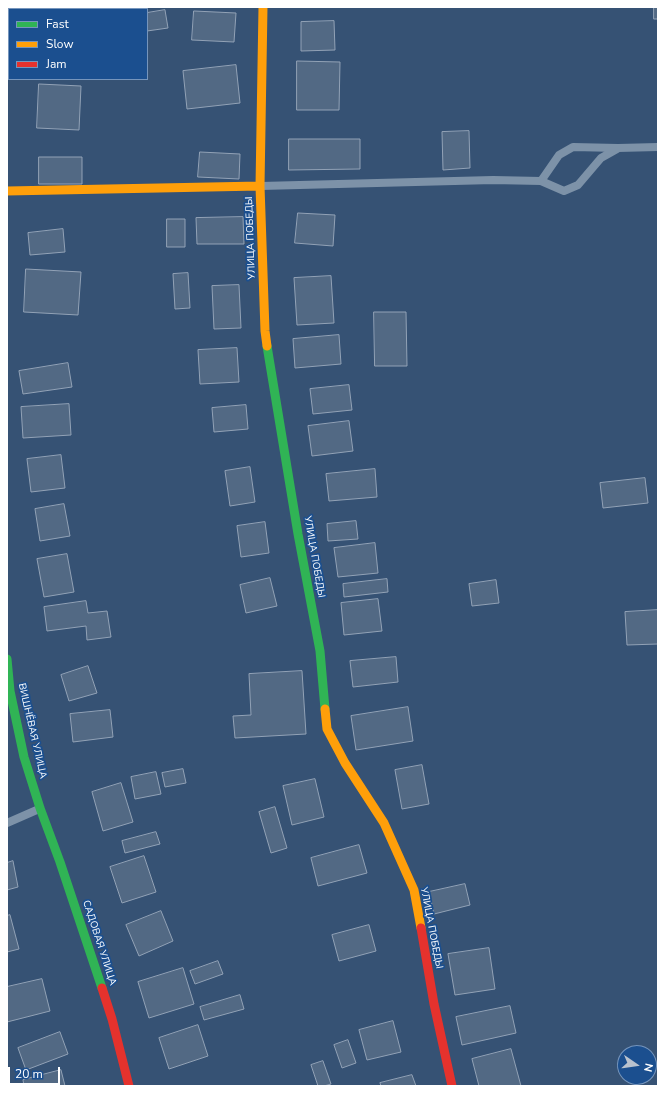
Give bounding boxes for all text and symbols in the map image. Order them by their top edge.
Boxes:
legend [8,8,148,80]
text: Fast [46,16,69,32]
text: Slow [46,36,74,52]
text: Jam [46,56,67,72]
street label: УЛИЦА ПОБЕДЫ [244,196,258,280]
street label: УЛИЦА ПОБЕДЫ [301,515,327,599]
street label: ВИШНЁВАЯ УЛИЦА [15,682,49,780]
street label: УЛИЦА ПОБЕДЫ [417,886,445,970]
street label: САДОВАЯ УЛИЦА [80,899,118,987]
north arrow [617,1045,657,1085]
scale bar [10,1059,62,1085]
text: N [640,1062,656,1073]
text: 20 m [15,1066,43,1082]

